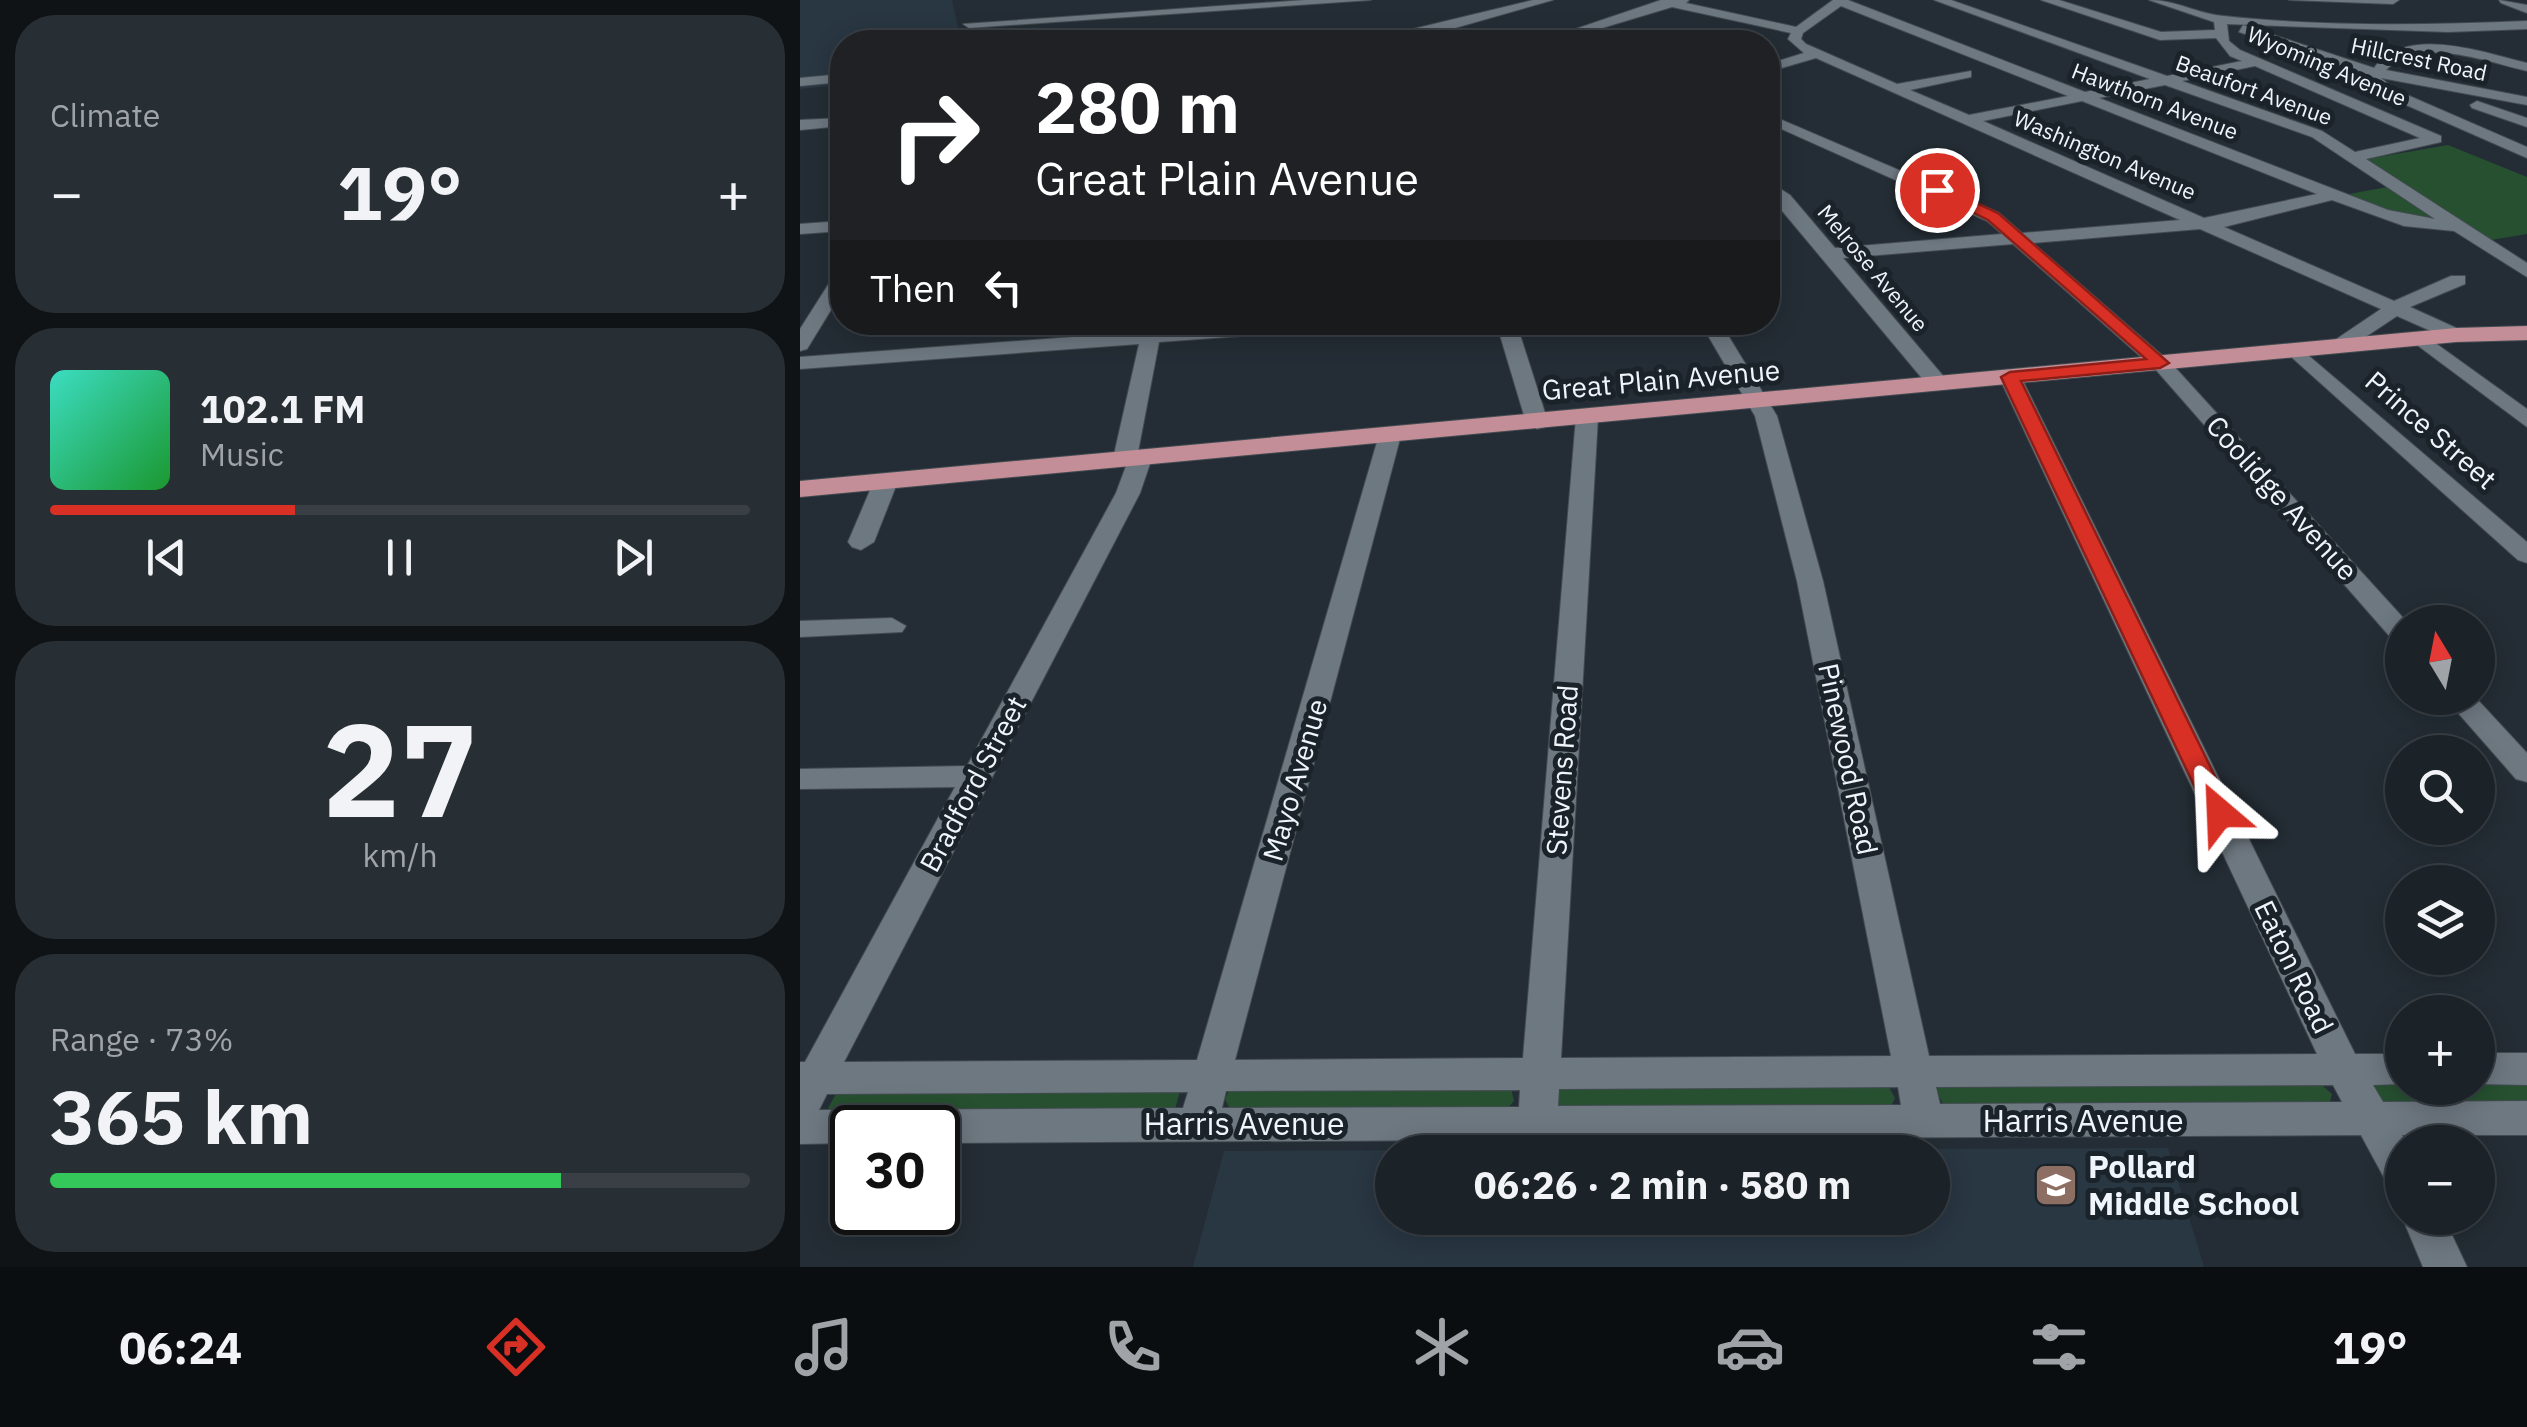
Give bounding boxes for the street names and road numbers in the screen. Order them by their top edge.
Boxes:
street label: Wyoming Avenue [2243,19,2411,112]
street label: Hillcrest Road [2349,30,2490,87]
street label: Beaufort Avenue [2172,48,2336,131]
street label: Hawthorn Avenue [2068,55,2242,146]
street label: Washington Avenue [2010,103,2201,206]
street label: Melrose Avenue [1812,198,1935,337]
street label: Great Plain Avenue [1540,351,1782,408]
street label: Prince Street [2358,362,2505,497]
street label: Coolidge Avenue [2198,407,2366,588]
street label: Pinewood Road [1810,660,1887,858]
street label: Stevens Road [1537,684,1586,856]
street label: Bradford Street [911,689,1034,878]
street label: Mayo Avenue [1254,694,1335,865]
street label: Eaton Road [2246,894,2343,1039]
street label: Harris Avenue [1982,1099,2184,1141]
street label: Harris Avenue [1143,1102,1345,1144]

